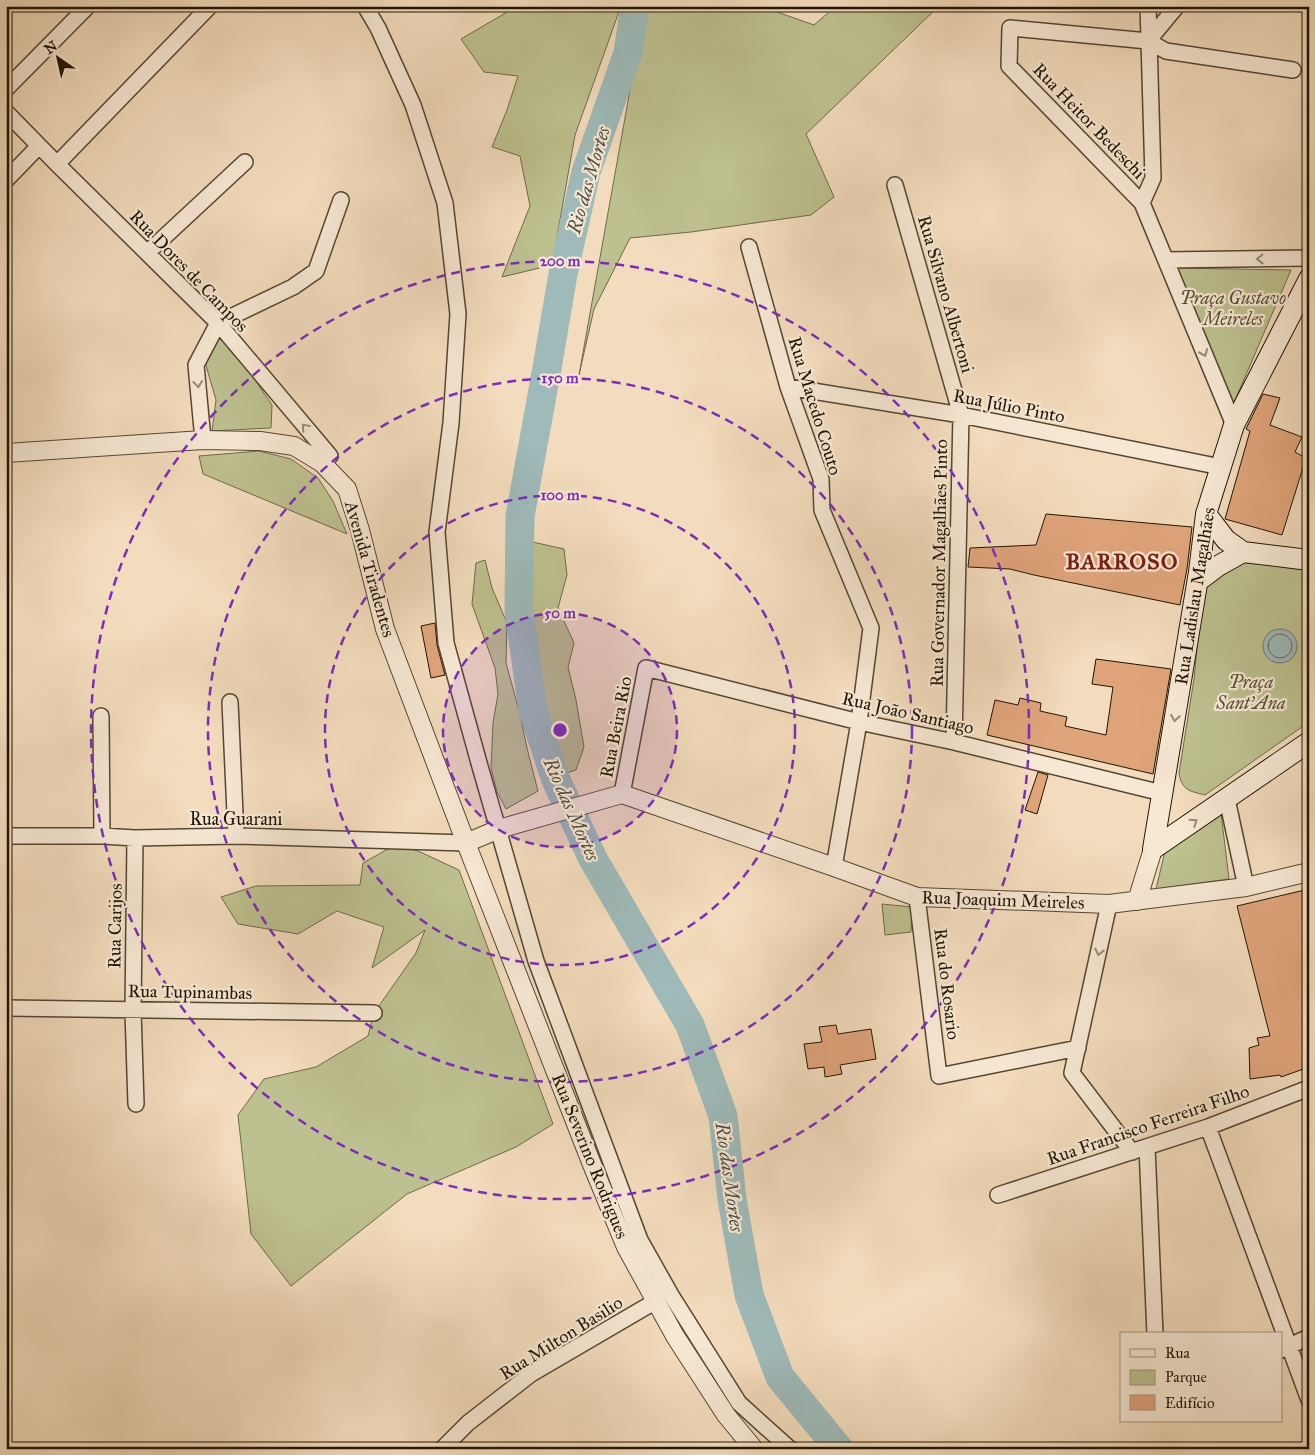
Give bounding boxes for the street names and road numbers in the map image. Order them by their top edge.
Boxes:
street label: Rua Heitor Bedeschi [1028,59,1150,184]
street label: Rua Dores de Campos [125,205,253,337]
street label: Rua Silvano Albertoni [913,213,979,375]
street label: Rua Macedo Couto [783,334,847,478]
street label: Rua Júlio Pinto [951,384,1067,429]
street label: Rua Governador Magalhães Pinto [926,439,953,687]
street label: Avenida Tiradentes [340,497,400,640]
street label: Rua Ladislau Magalhães [1170,506,1221,687]
street label: Rua Beira Rio [595,674,637,780]
street label: Rua João Santiago [840,687,976,740]
street label: Rua Guarani [190,808,283,830]
street label: Rua Carijos [103,883,127,969]
street label: Rua Joaquim Meireles [921,886,1085,915]
street label: Rua do Rosario [929,927,965,1041]
street label: Rua Tupinambas [128,980,252,1004]
street label: Rua Severino Rodrigues [546,1070,633,1242]
street label: Rua Francisco Ferreira Filho [1044,1080,1252,1170]
street label: Rua Milton Basilio [495,1291,627,1385]

